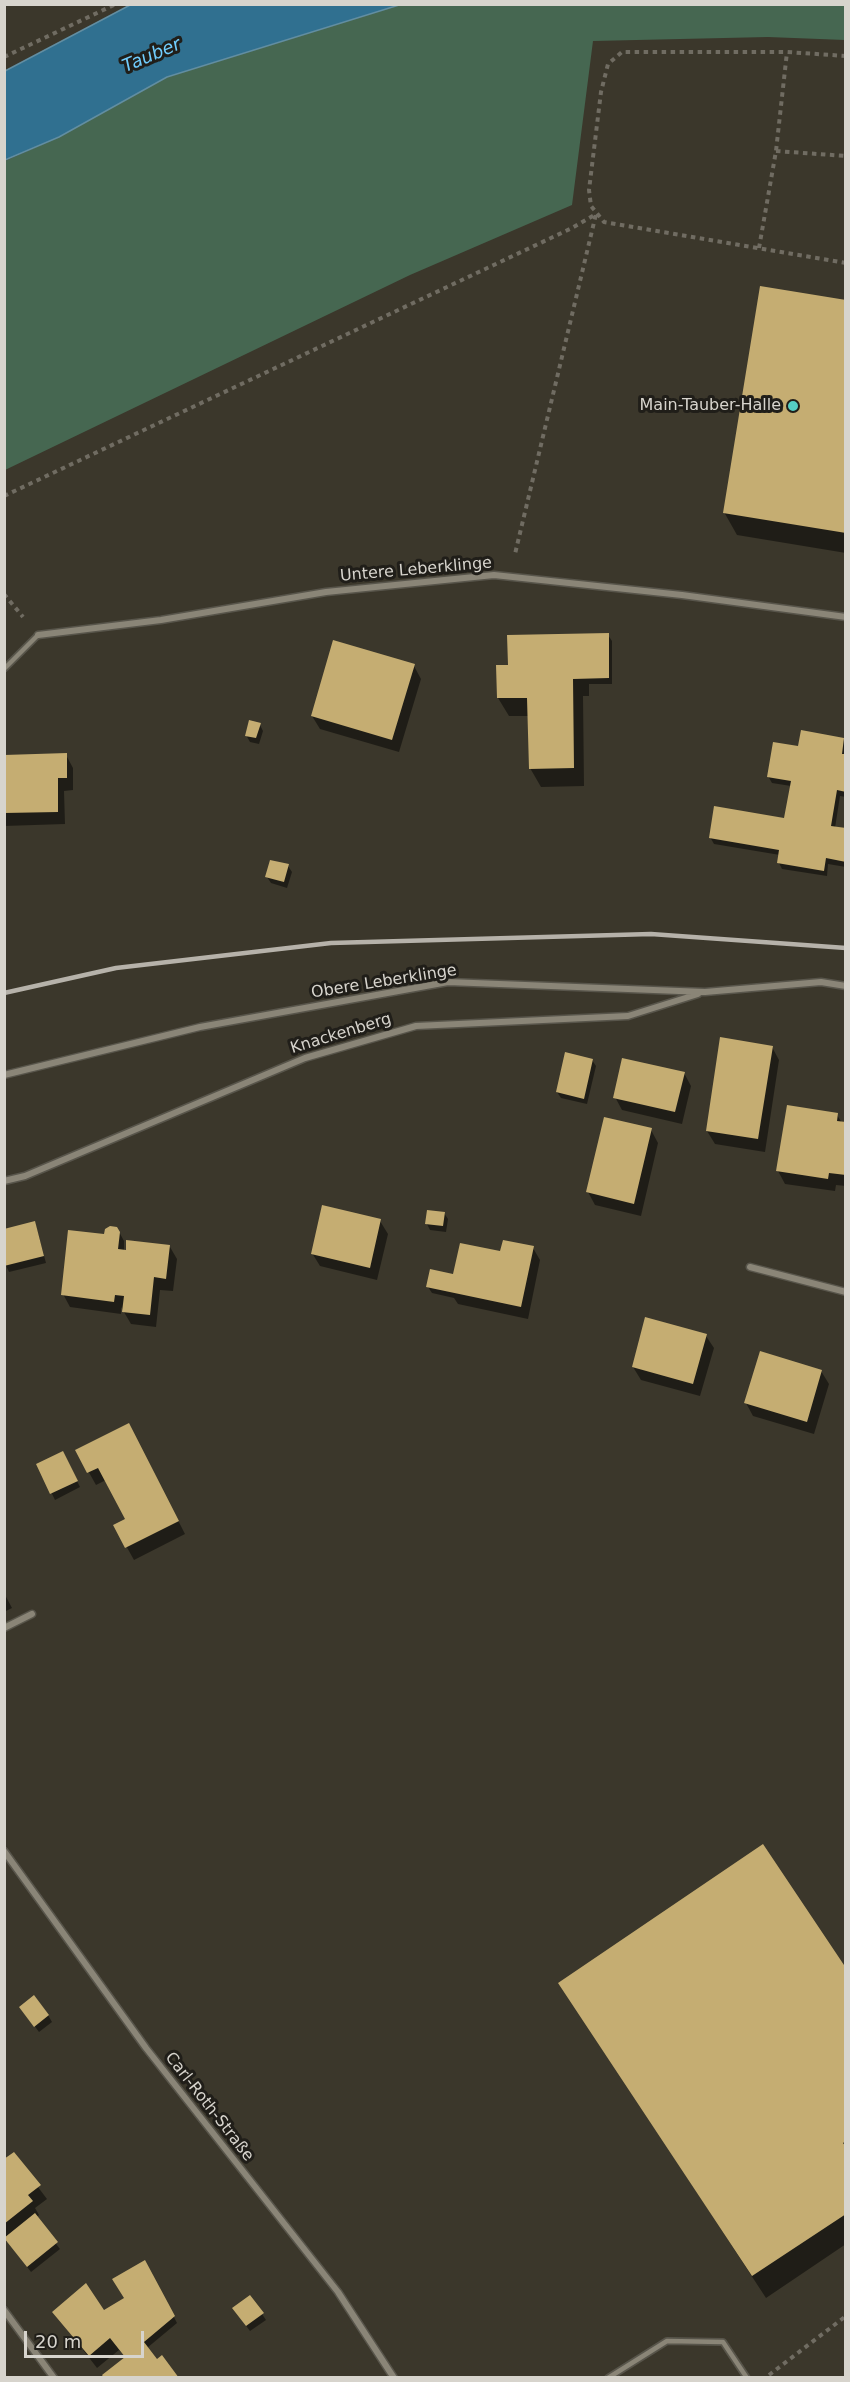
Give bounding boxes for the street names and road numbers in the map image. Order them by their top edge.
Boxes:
street label: Untere Leberklinge [339,554,493,586]
street label: Obere Leberklinge [310,961,458,1003]
street label: Knackenberg [288,1010,394,1058]
street label: Carl-Roth-Straße [161,2049,257,2165]

